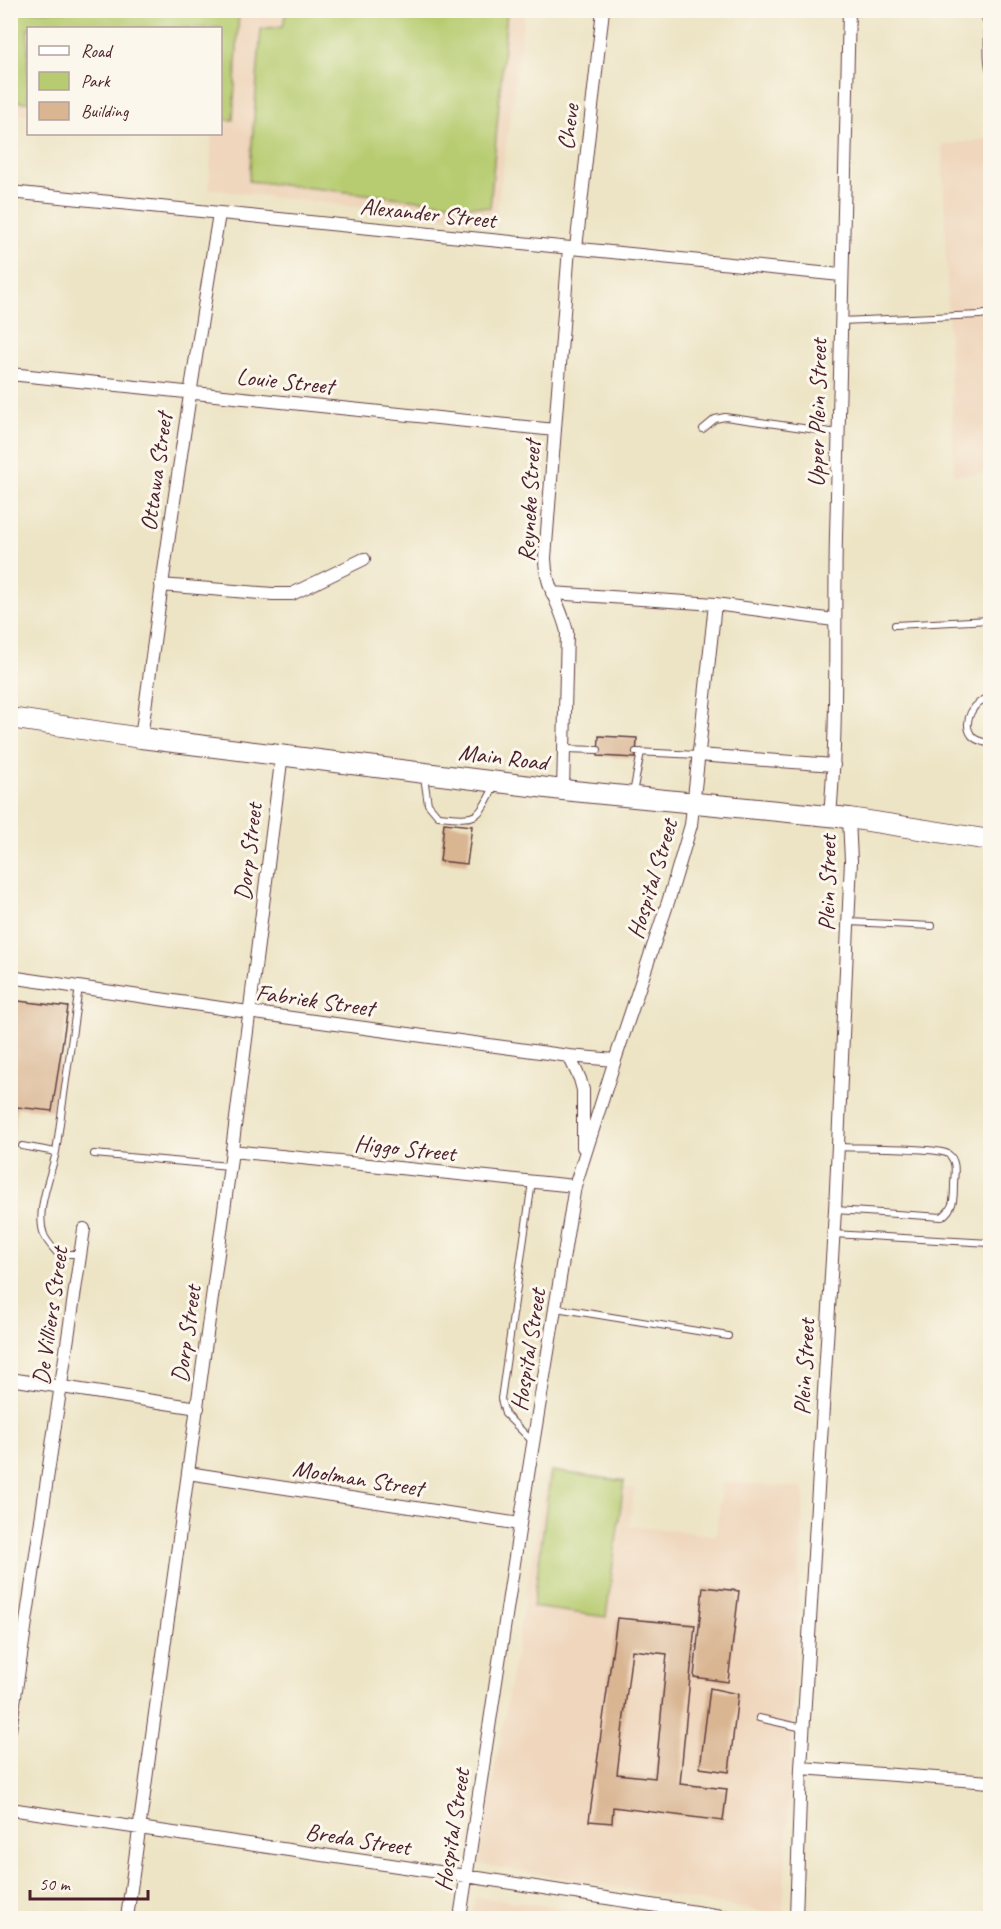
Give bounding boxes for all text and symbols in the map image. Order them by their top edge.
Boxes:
legend [27,27,222,135]
text: Road [81,40,114,62]
text: Park [81,70,111,92]
text: Building [81,100,130,122]
street label: Cheve [550,100,586,152]
street label: Alexander Street [359,191,499,235]
street label: Upper Plein Street [801,337,833,487]
street label: Louie Street [235,361,338,401]
street label: Ottawa Street [133,408,180,533]
street label: Reyneke Street [511,436,547,563]
street label: Main Road [457,737,553,778]
street label: Dorp Street [227,800,269,902]
street label: Hospital Street [620,814,685,942]
street label: Plein Street [811,833,843,931]
street label: Fabriek Street [254,977,379,1024]
street label: Higgo Street [353,1128,459,1168]
street label: De Villiers Street [25,1243,75,1387]
street label: Dorp Street [164,1281,208,1385]
street label: Hospital Street [504,1285,553,1413]
street label: Plein Street [787,1316,822,1416]
street label: Moolman Street [291,1453,428,1504]
street label: Hospital Street [428,1765,477,1893]
street label: Breda Street [304,1816,415,1862]
scale bar [30,1863,148,1901]
text: 50 m [39,1873,72,1895]

